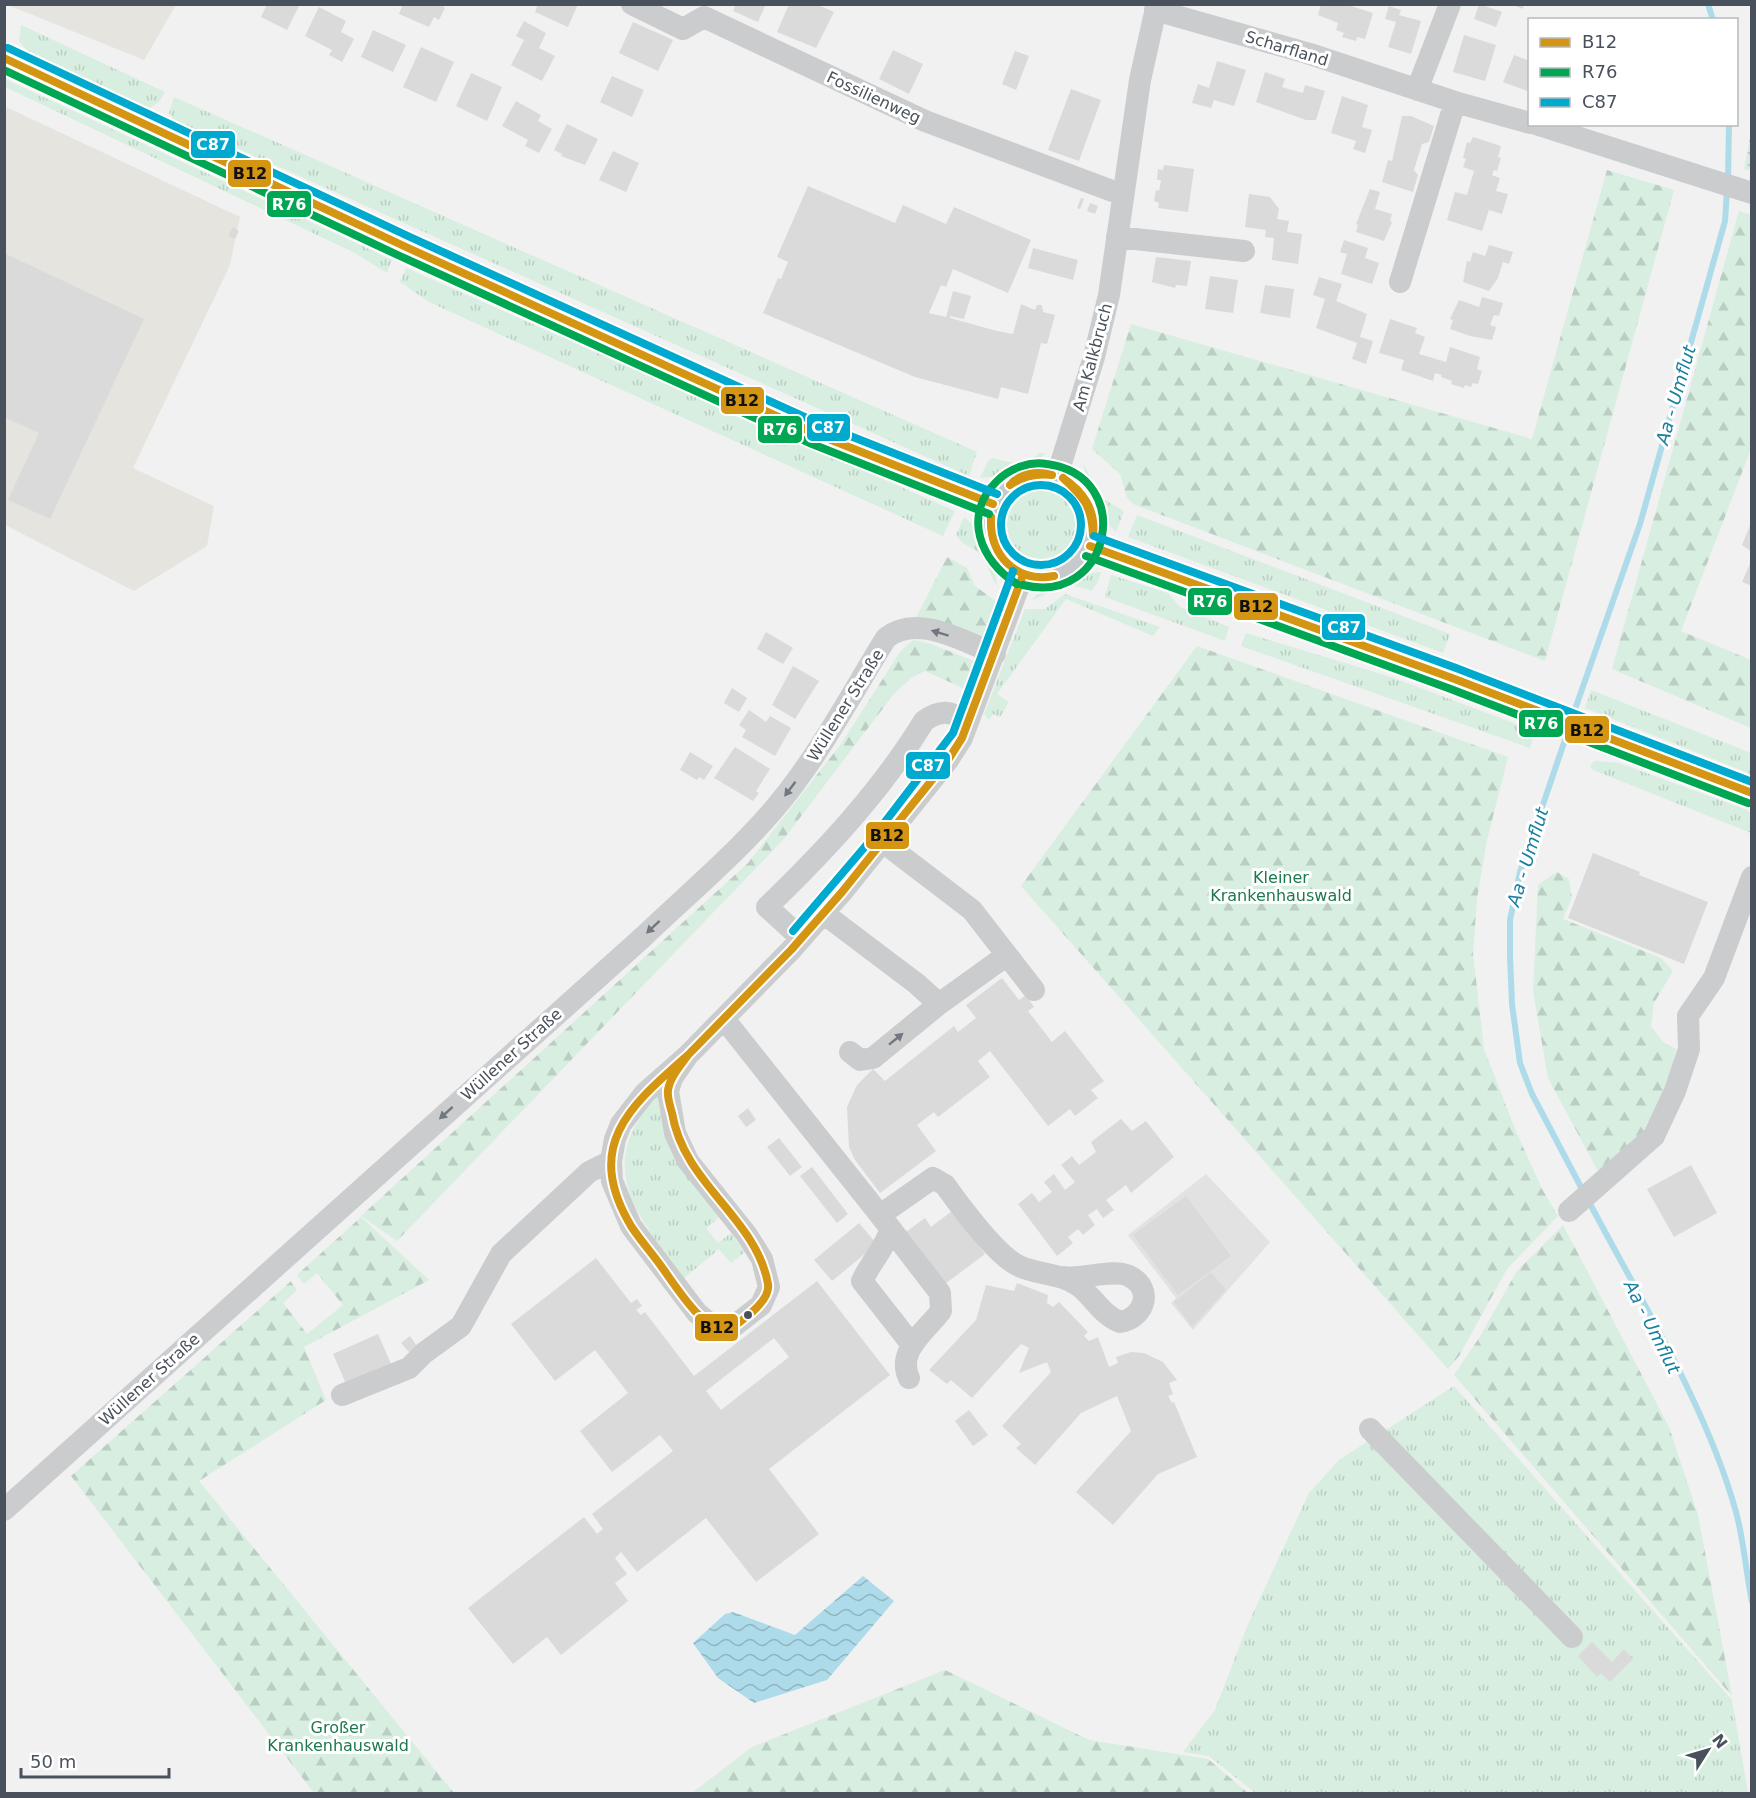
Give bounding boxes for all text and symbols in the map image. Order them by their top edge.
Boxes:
legend [1528,18,1738,126]
street label: Scharfland [1243,27,1331,70]
text: B12 [1582,31,1617,52]
text: R76 [1582,61,1617,82]
street label: Fossilienweg [824,67,924,128]
text: C87 [1582,91,1617,112]
line badge: C87 [190,130,236,159]
text: C87 [196,135,230,154]
line badge: B12 [227,159,272,188]
text: B12 [233,164,267,183]
line badge: R76 [266,190,312,218]
text: R76 [272,195,306,214]
street label: Am Kalkbruch [1069,301,1116,413]
water label: Aa - Umflut [1651,342,1700,448]
line badge: B12 [720,386,765,415]
text: B12 [725,391,759,410]
line badge: C87 [806,413,851,442]
line badge: R76 [757,415,803,444]
text: C87 [811,418,845,437]
text: R76 [763,420,797,439]
line badge: R76 [1187,587,1233,616]
text: R76 [1193,592,1227,611]
line badge: B12 [1233,592,1279,621]
text: B12 [1239,597,1273,616]
line badge: C87 [1321,613,1366,641]
text: C87 [1327,618,1361,637]
one-way arrow [931,628,949,637]
street label: Wüllener Straße [803,646,888,765]
line badge: R76 [1518,709,1564,738]
text: R76 [1524,714,1558,733]
line badge: B12 [1564,715,1610,744]
text: B12 [1570,721,1604,740]
line badge: C87 [905,751,951,780]
text: C87 [911,756,945,775]
one-way arrow [785,781,797,796]
water label: Aa - Umflut [1502,804,1553,910]
line badge: B12 [865,821,910,850]
text: B12 [870,826,904,845]
park label: Kleiner Krankenhauswald [1210,868,1352,905]
one-way arrow [646,920,661,934]
street label: Wüllener Straße [457,1004,565,1104]
one-way arrow [888,1033,903,1046]
one-way arrow [438,1106,453,1120]
water label: Aa - Umflut [1619,1276,1685,1378]
unlabelled marker [742,1309,754,1321]
line badge: B12 [694,1313,739,1342]
text: B12 [700,1318,734,1337]
street label: Wüllener Straße [95,1329,203,1429]
park label: Großer Krankenhauswald [267,1718,409,1755]
north arrow [1678,1720,1738,1780]
text: N [1708,1730,1731,1752]
scale bar [21,1741,170,1779]
text: 50 m [30,1751,76,1772]

